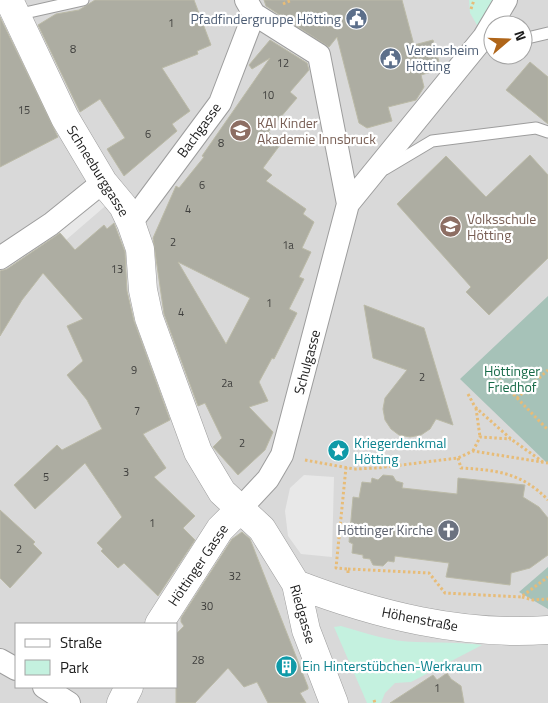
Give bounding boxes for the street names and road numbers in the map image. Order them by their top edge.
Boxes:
street label: Bachgasse [171,98,226,162]
street label: Schneeburggasse [62,121,135,220]
street label: Schulgasse [288,327,325,397]
street label: Höttinger Gasse [162,519,233,610]
street label: Riedgasse [285,582,322,646]
street label: Höhenstraße [380,601,460,636]

